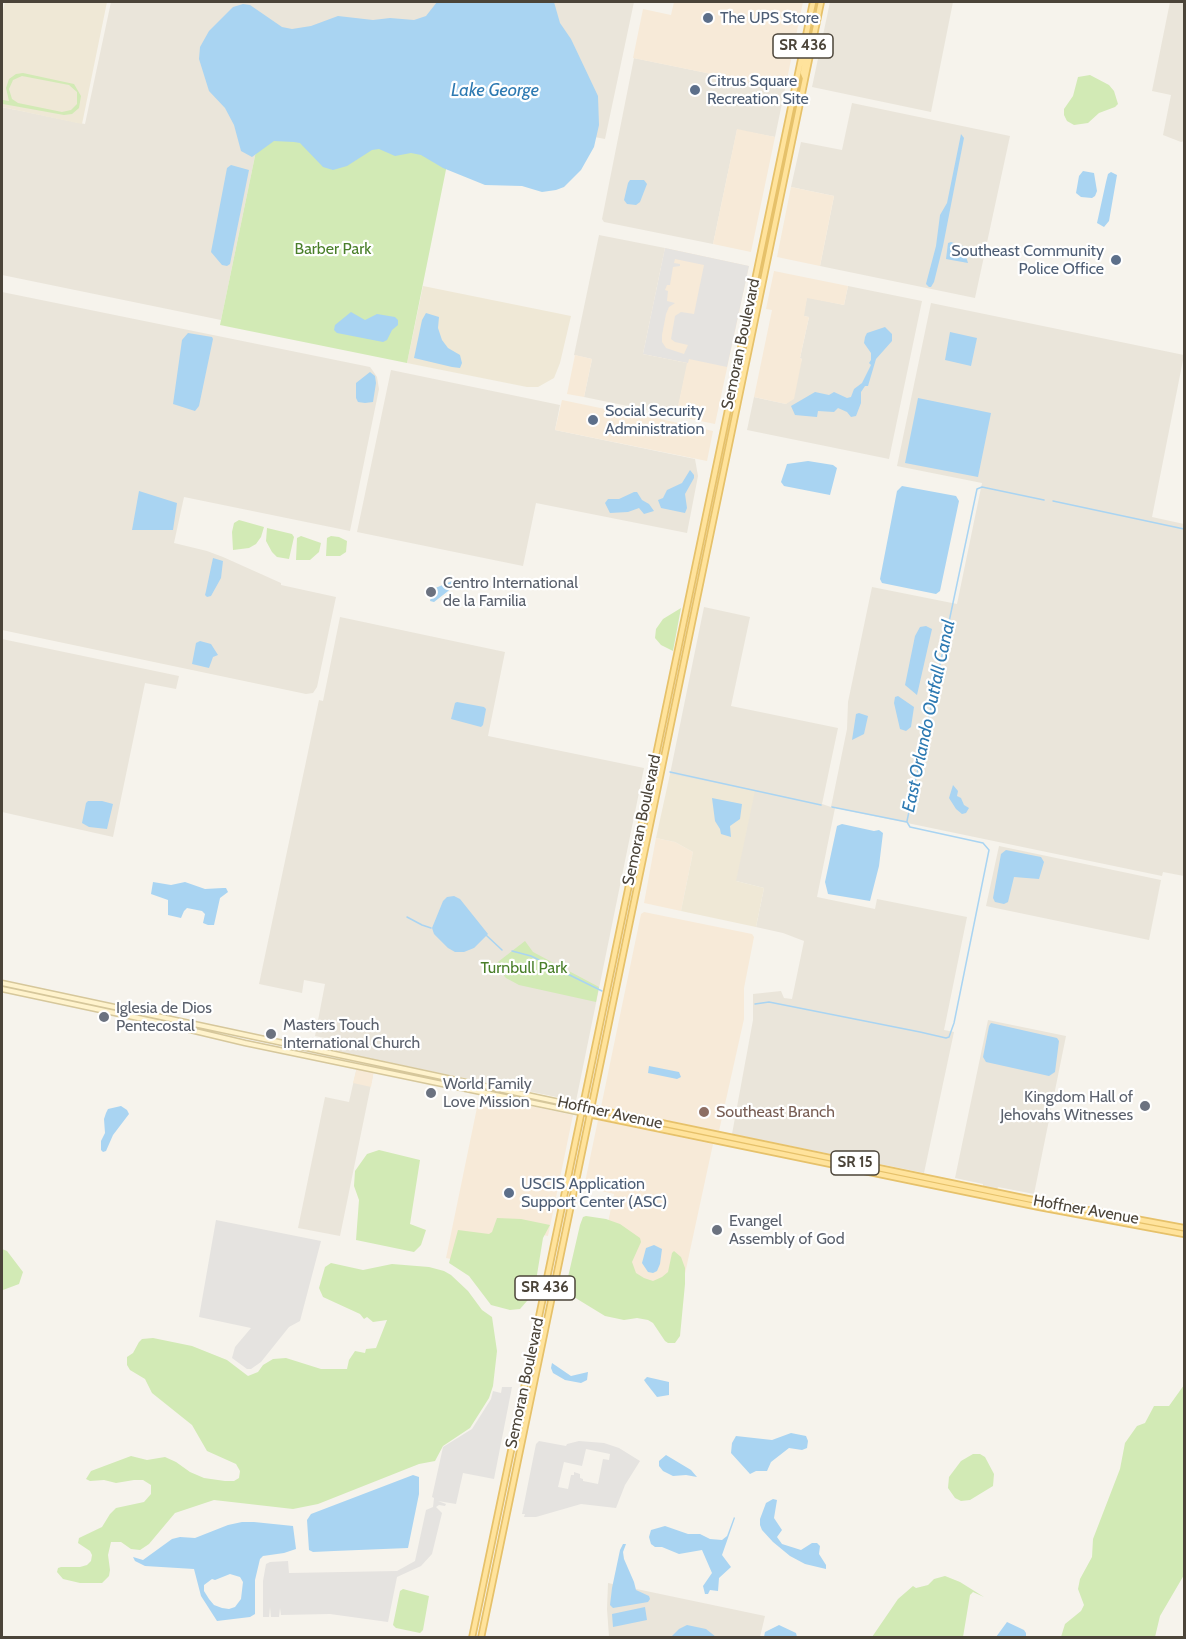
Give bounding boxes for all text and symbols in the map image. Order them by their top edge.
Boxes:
place label: The UPS Store [720,8,819,28]
marker: The UPS Store [701,11,715,25]
road number: SR 436 [773,34,833,58]
place label: Citrus Square Recreation Site [707,71,809,109]
water label: Lake George [451,80,539,102]
marker: Citrus Square Recreation Site [688,83,702,97]
park label: Barber Park [295,239,371,259]
place label: Southeast Community Police Office [951,241,1104,279]
marker: Southeast Community Police Office [1109,253,1123,267]
street label: Semoran Boulevard [718,277,764,411]
place label: Social Security Administration [605,401,704,439]
marker: Social Security Administration [586,413,600,427]
place label: Centro International de la Familia [443,573,578,611]
marker: Centro International de la Familia [424,585,438,599]
water label: East Orlando Outfall Canal [898,618,960,814]
street label: Semoran Boulevard [619,753,665,887]
park label: Turnbull Park [481,958,567,978]
place label: Iglesia de Dios Pentecostal [116,998,212,1036]
marker: Iglesia de Dios Pentecostal [97,1010,111,1024]
place label: Masters Touch International Church [283,1015,420,1053]
marker: Masters Touch International Church [264,1027,278,1041]
place label: World Family Love Mission [443,1074,532,1112]
marker: World Family Love Mission [424,1086,438,1100]
place label: Kingdom Hall of Jehovahs Witnesses [1000,1087,1133,1125]
street label: Hoffner Avenue [556,1092,664,1134]
marker: Kingdom Hall of Jehovahs Witnesses [1138,1099,1152,1113]
place label: Southeast Branch [716,1102,835,1122]
marker: Southeast Branch [697,1105,711,1119]
road number: SR 15 [831,1151,879,1175]
place label: USCIS Application Support Center (ASC) [521,1174,667,1212]
marker: USCIS Application Support Center (ASC) [502,1186,516,1200]
street label: Hoffner Avenue [1032,1191,1140,1229]
place label: Evangel Assembly of God [729,1211,845,1249]
marker: Evangel Assembly of God [710,1223,724,1237]
road number: SR 436 [515,1276,575,1300]
street label: Semoran Boulevard [502,1316,548,1450]

